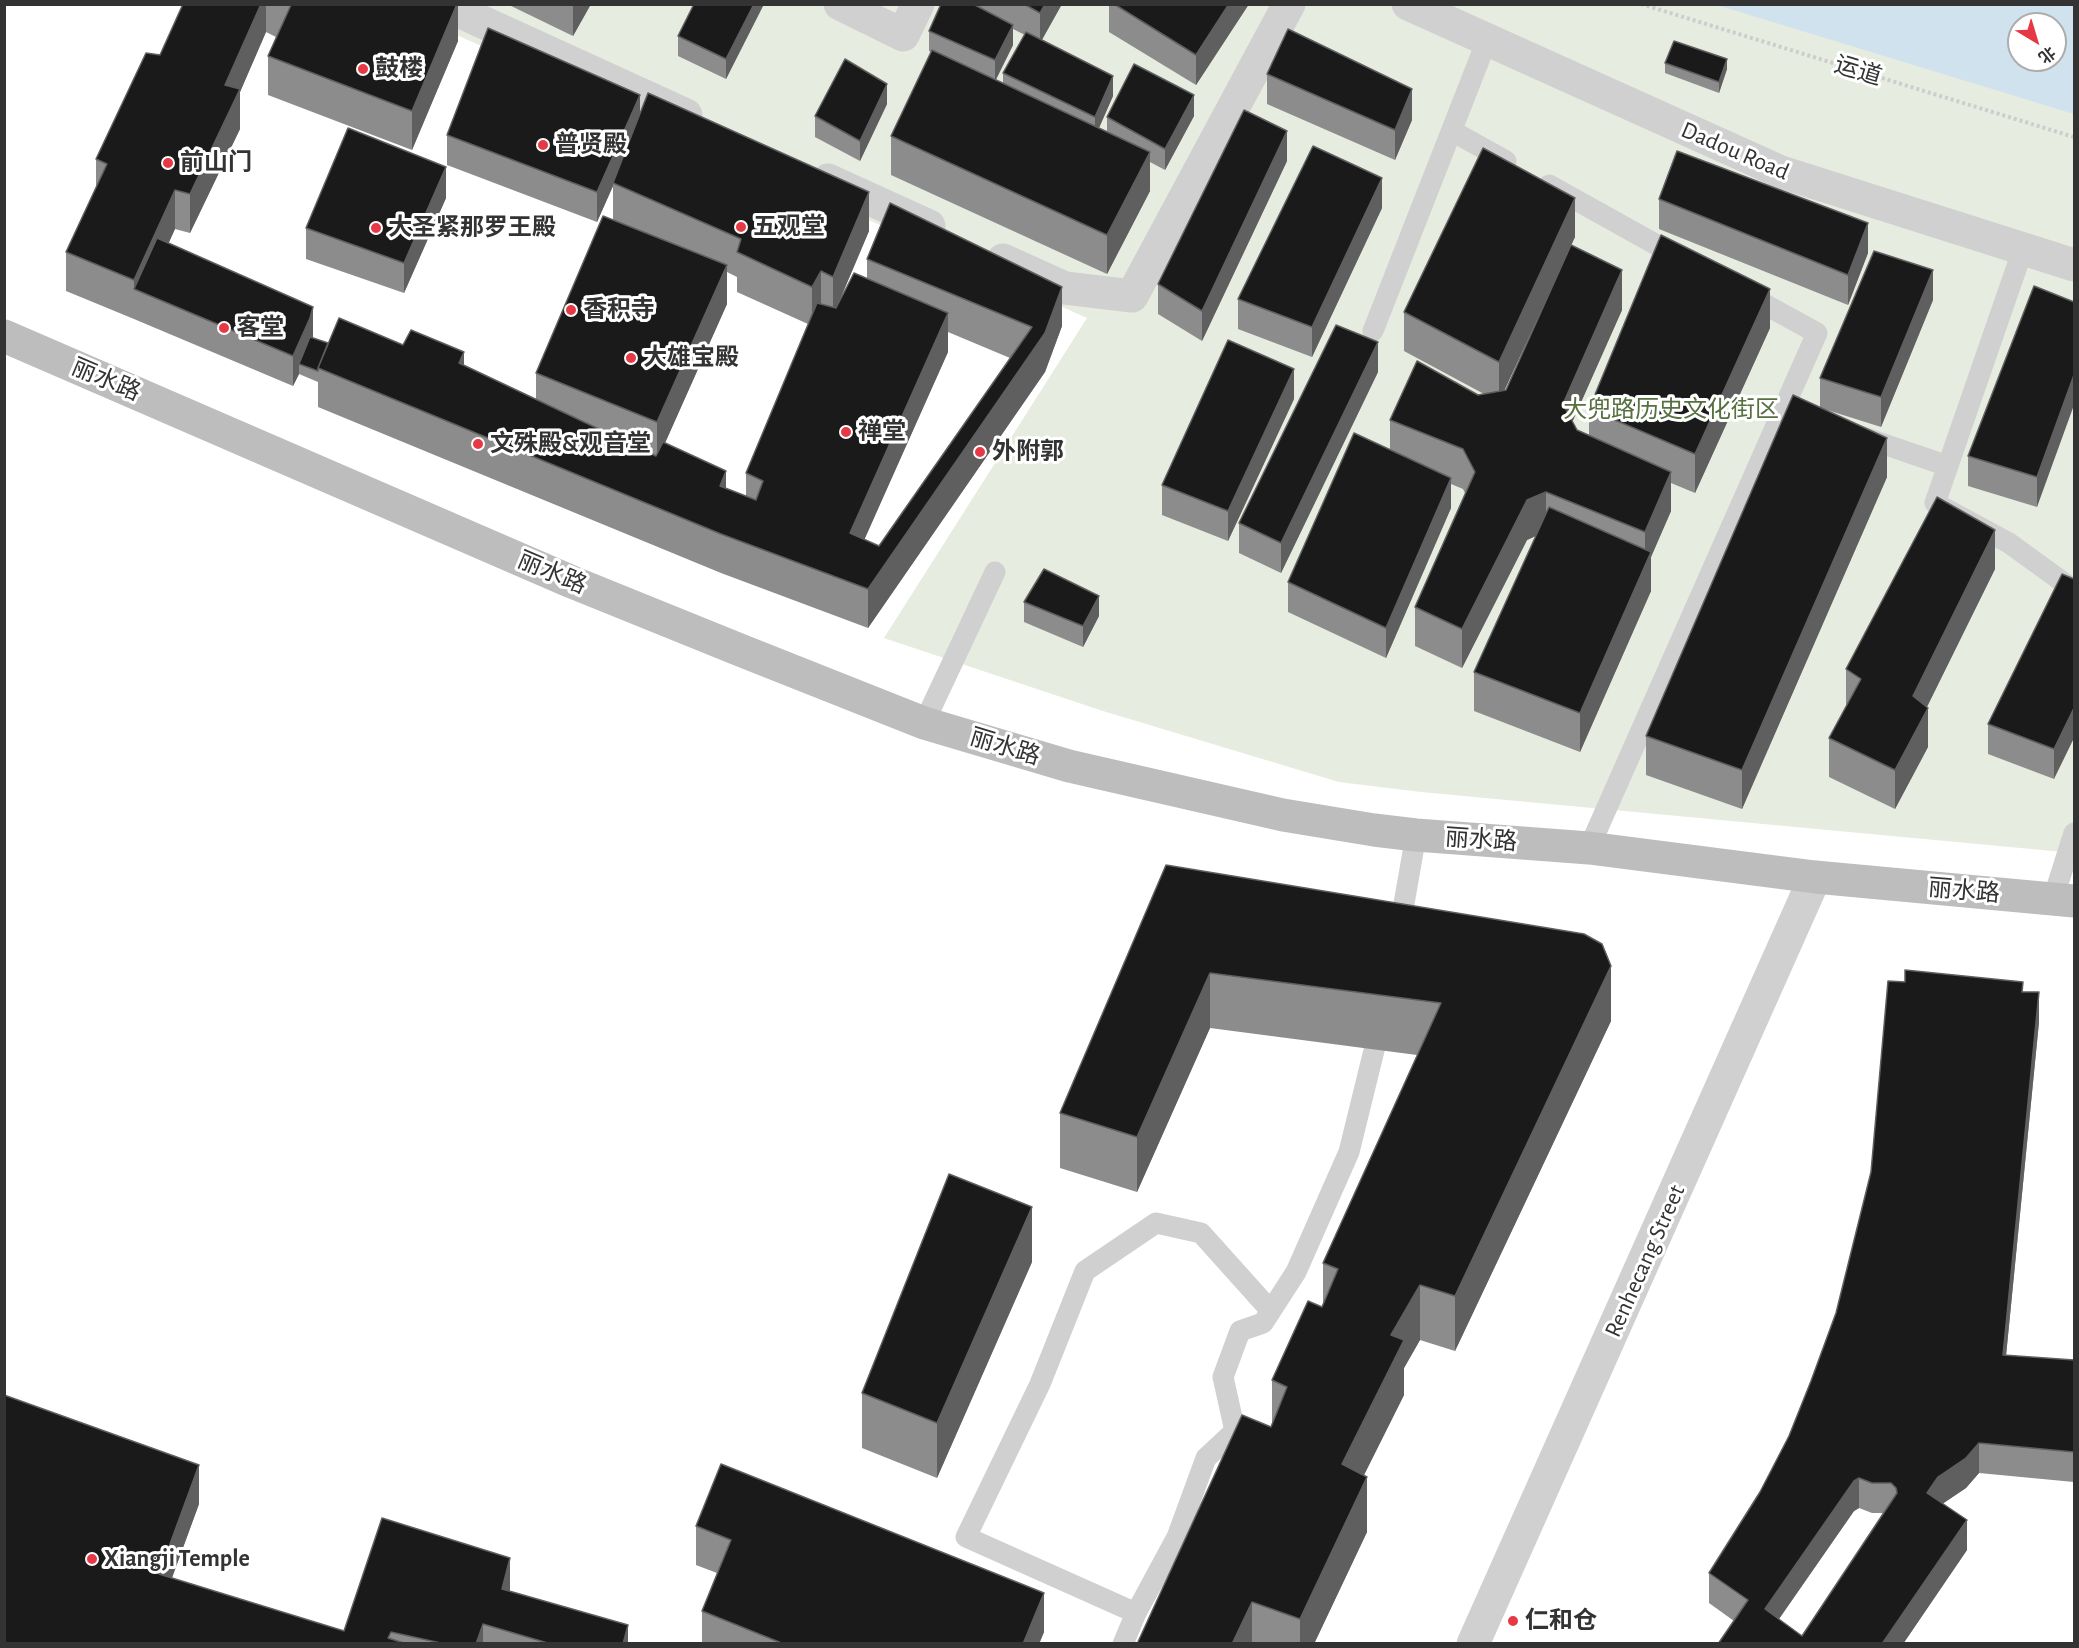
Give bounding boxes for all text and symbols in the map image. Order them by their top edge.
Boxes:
north arrow [2007,12,2067,72]
text: 北 [2036,43,2058,66]
street label: 运道 [1831,50,1885,92]
place label: 鼓楼 [375,55,423,83]
marker: 鼓楼 [356,62,370,76]
street label: Dadou Road [1677,115,1793,187]
place label: 普贤殿 [555,131,627,159]
marker: 普贤殿 [536,138,550,152]
place label: 前山门 [180,149,252,177]
marker: 前山门 [161,156,175,170]
place label: 五观堂 [753,213,825,241]
place label: 大圣紧那罗王殿 [388,214,556,242]
marker: 五观堂 [734,220,748,234]
marker: 大圣紧那罗王殿 [369,221,383,235]
place label: 香积寺 [583,296,655,324]
marker: 香积寺 [564,303,578,317]
place label: 客堂 [236,314,284,342]
marker: 客堂 [217,321,231,335]
place label: 大雄宝殿 [643,344,739,372]
marker: 大雄宝殿 [624,351,638,365]
street label: 丽水路 [67,353,145,407]
park label: 大兜路历史文化街区 [1563,396,1779,424]
place label: 禅堂 [858,418,906,446]
marker: 禅堂 [839,425,853,439]
place label: 文殊殿&观音堂 [490,430,651,458]
marker: 文殊殿&观音堂 [471,437,485,451]
place label: 外附郭 [992,438,1064,466]
marker: 外附郭 [973,445,987,459]
street label: 丽水路 [513,546,591,600]
street label: 丽水路 [966,723,1044,771]
street label: 丽水路 [1444,823,1518,857]
street label: 丽水路 [1927,874,2001,908]
street label: Renhecang Street [1599,1180,1691,1342]
place label: Xiangji Temple [104,1545,250,1573]
marker: Xiangji Temple [85,1552,99,1566]
place label: 仁和仓 [1525,1607,1597,1635]
marker: 仁和仓 [1506,1614,1520,1628]

